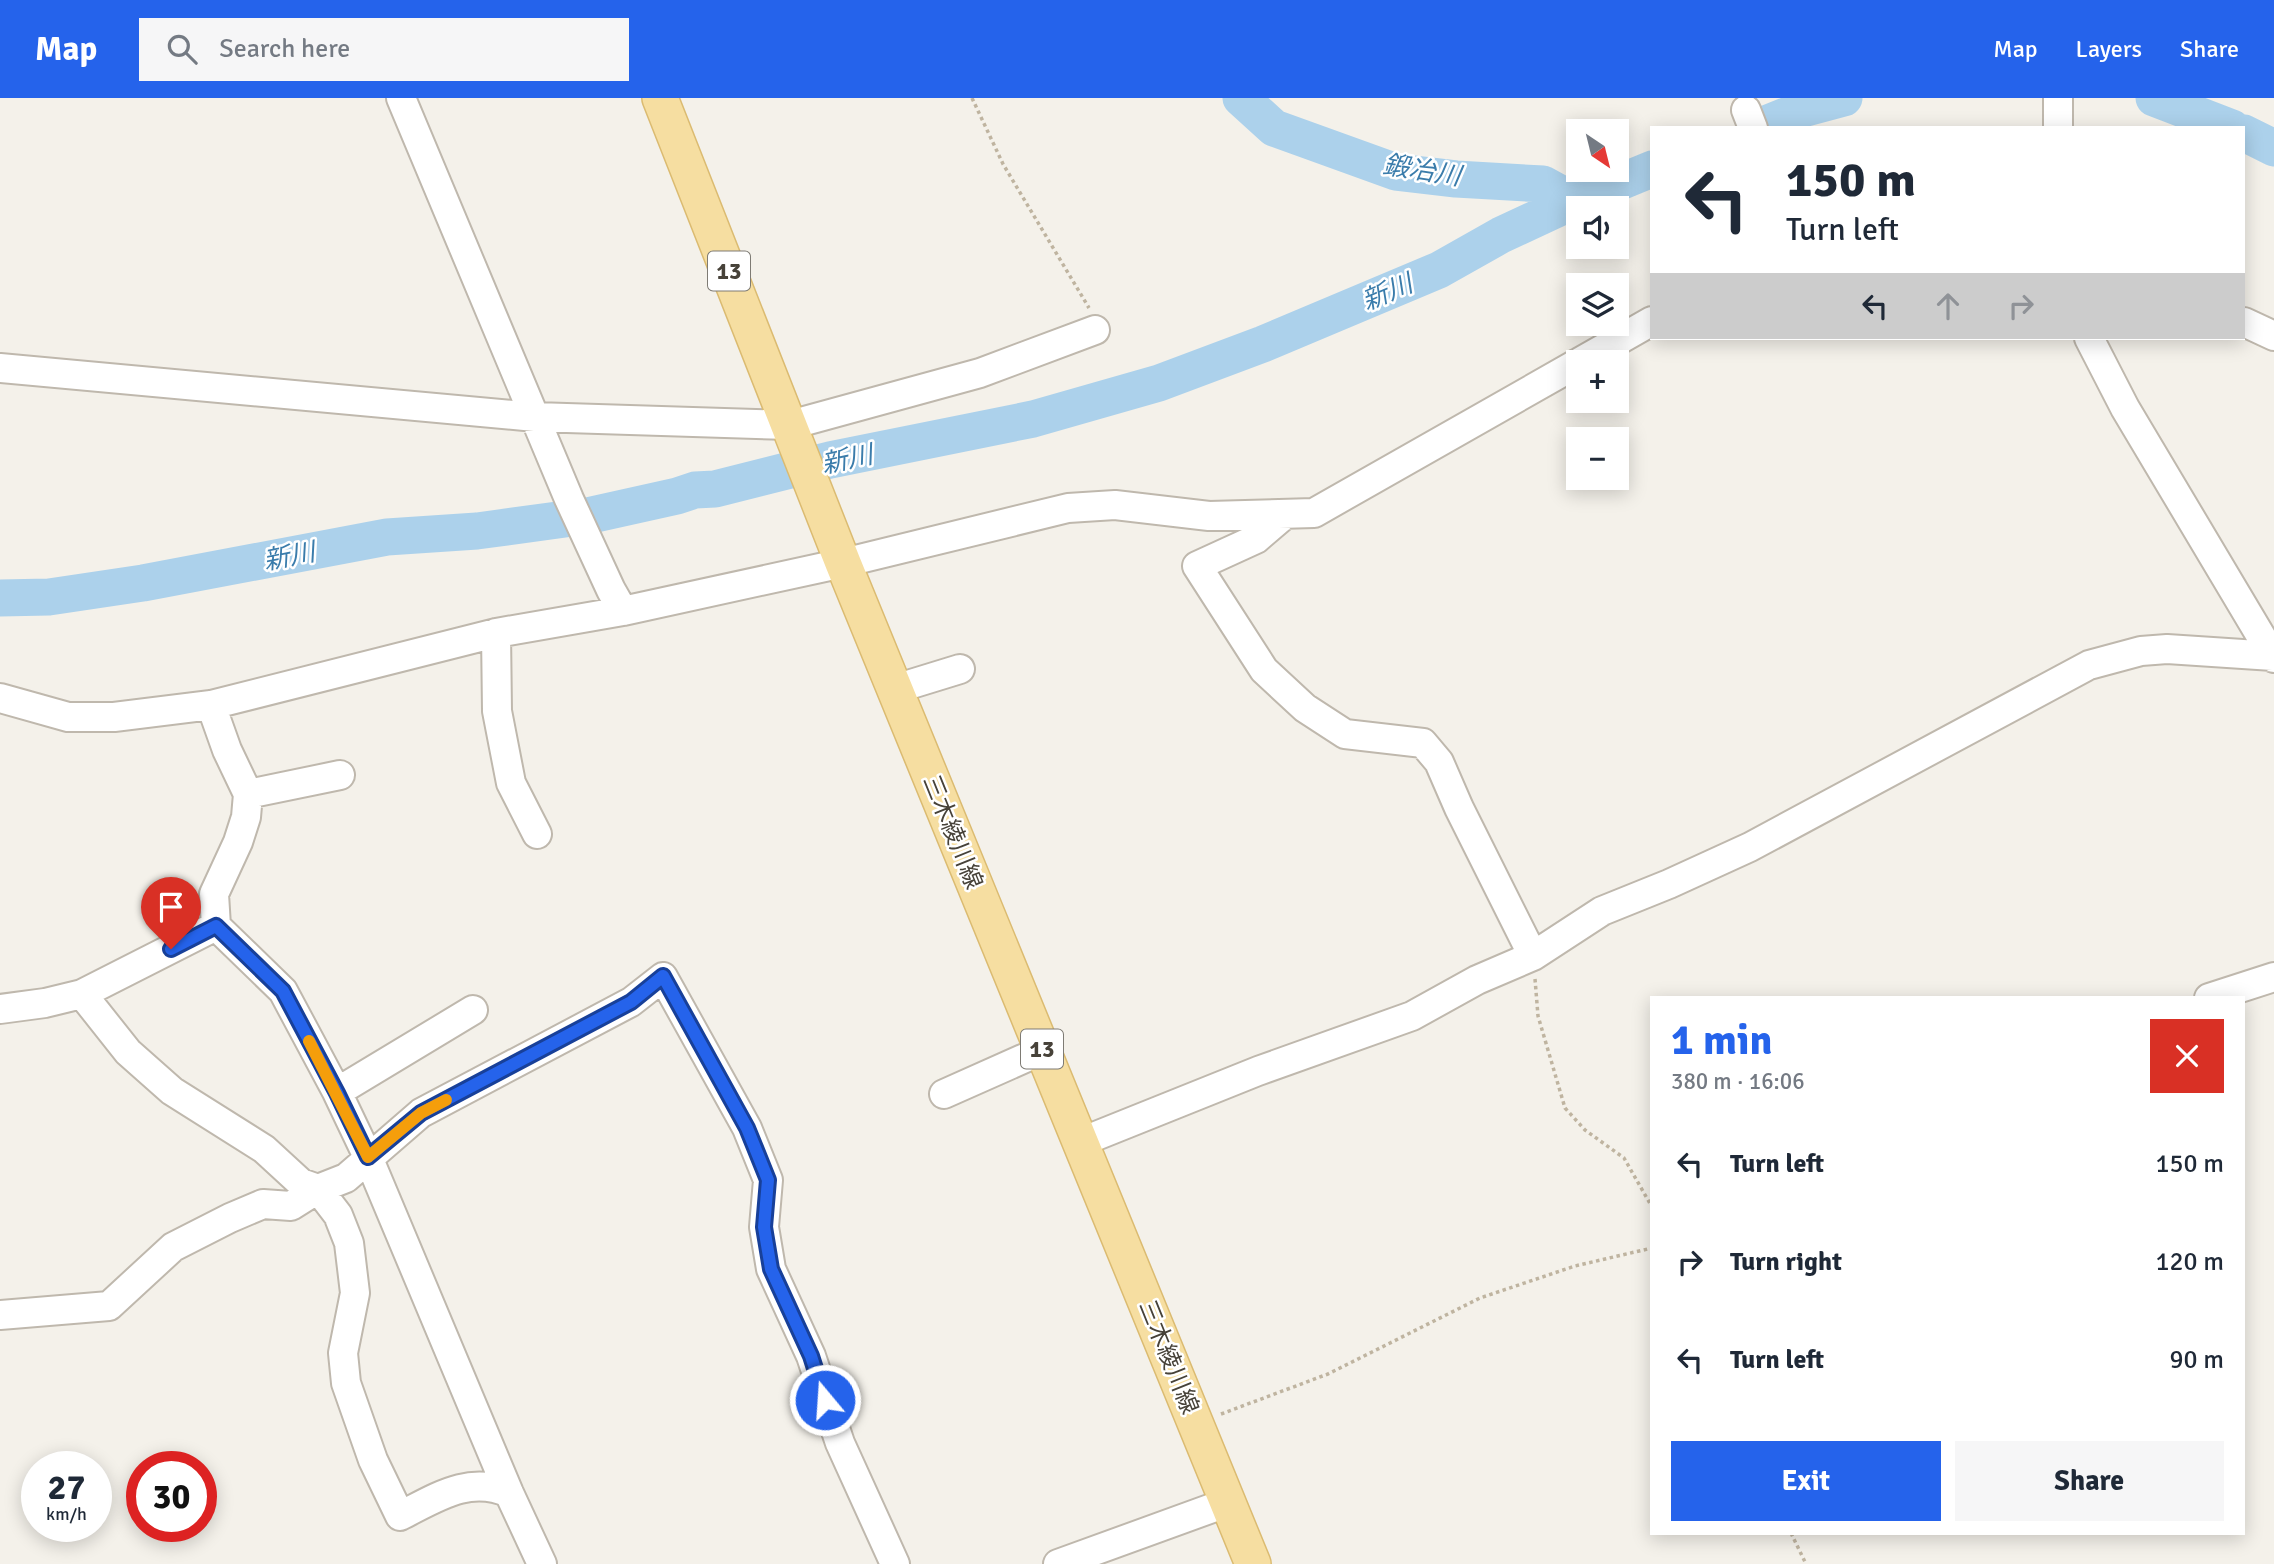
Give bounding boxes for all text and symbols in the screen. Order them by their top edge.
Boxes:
search box [139,18,629,81]
text: Map [35,29,97,70]
icon: search [163,30,201,68]
text: Search here [219,33,350,65]
text: Map [1993,34,2038,64]
text: Layers [2076,34,2142,64]
text: Share [2180,34,2239,64]
north arrow [1566,119,1629,182]
map controls [1566,119,1629,490]
water label: 鍛冶川 [1381,149,1466,193]
text: 150 m [1786,150,1916,210]
icon: left [1671,154,1762,245]
button: sound [1566,196,1629,259]
text: Turn left [1786,210,1899,249]
road number: 13 [708,252,750,290]
water label: 新川 [1357,267,1420,318]
button: layers [1566,273,1629,336]
icon: left [1856,287,1894,325]
icon: ahead [1929,287,1967,325]
icon: right [2002,287,2040,325]
button: + [1566,350,1629,413]
button: − [1566,427,1629,490]
water label: 新川 [818,438,879,481]
water label: 新川 [261,536,321,578]
street label: 三木綾川線 [917,771,989,893]
pin [141,877,201,949]
icon: arrive [152,888,190,926]
text: 1 min [1671,1015,1772,1066]
button: close [2150,1019,2224,1093]
road number: 13 [1021,1030,1063,1068]
text: 380 m · 16:06 [1671,1067,1805,1096]
icon: left [1671,1145,1709,1183]
text: Turn left [1730,1148,1824,1180]
text: 150 m [2155,1148,2224,1180]
icon: right [1671,1243,1709,1281]
text: Turn right [1730,1246,1842,1278]
text: 120 m [2155,1246,2224,1278]
street label: 三木綾川線 [1133,1296,1205,1418]
icon: left [1671,1341,1709,1379]
text: Turn left [1730,1344,1824,1376]
text: 90 m [2169,1344,2224,1376]
position arrow [788,1363,862,1437]
button: Exit [1671,1441,1941,1521]
button: Share [1955,1441,2224,1521]
speed limit sign: 30 [126,1451,217,1542]
text: 27 [48,1466,85,1509]
text: km/h [46,1503,87,1525]

